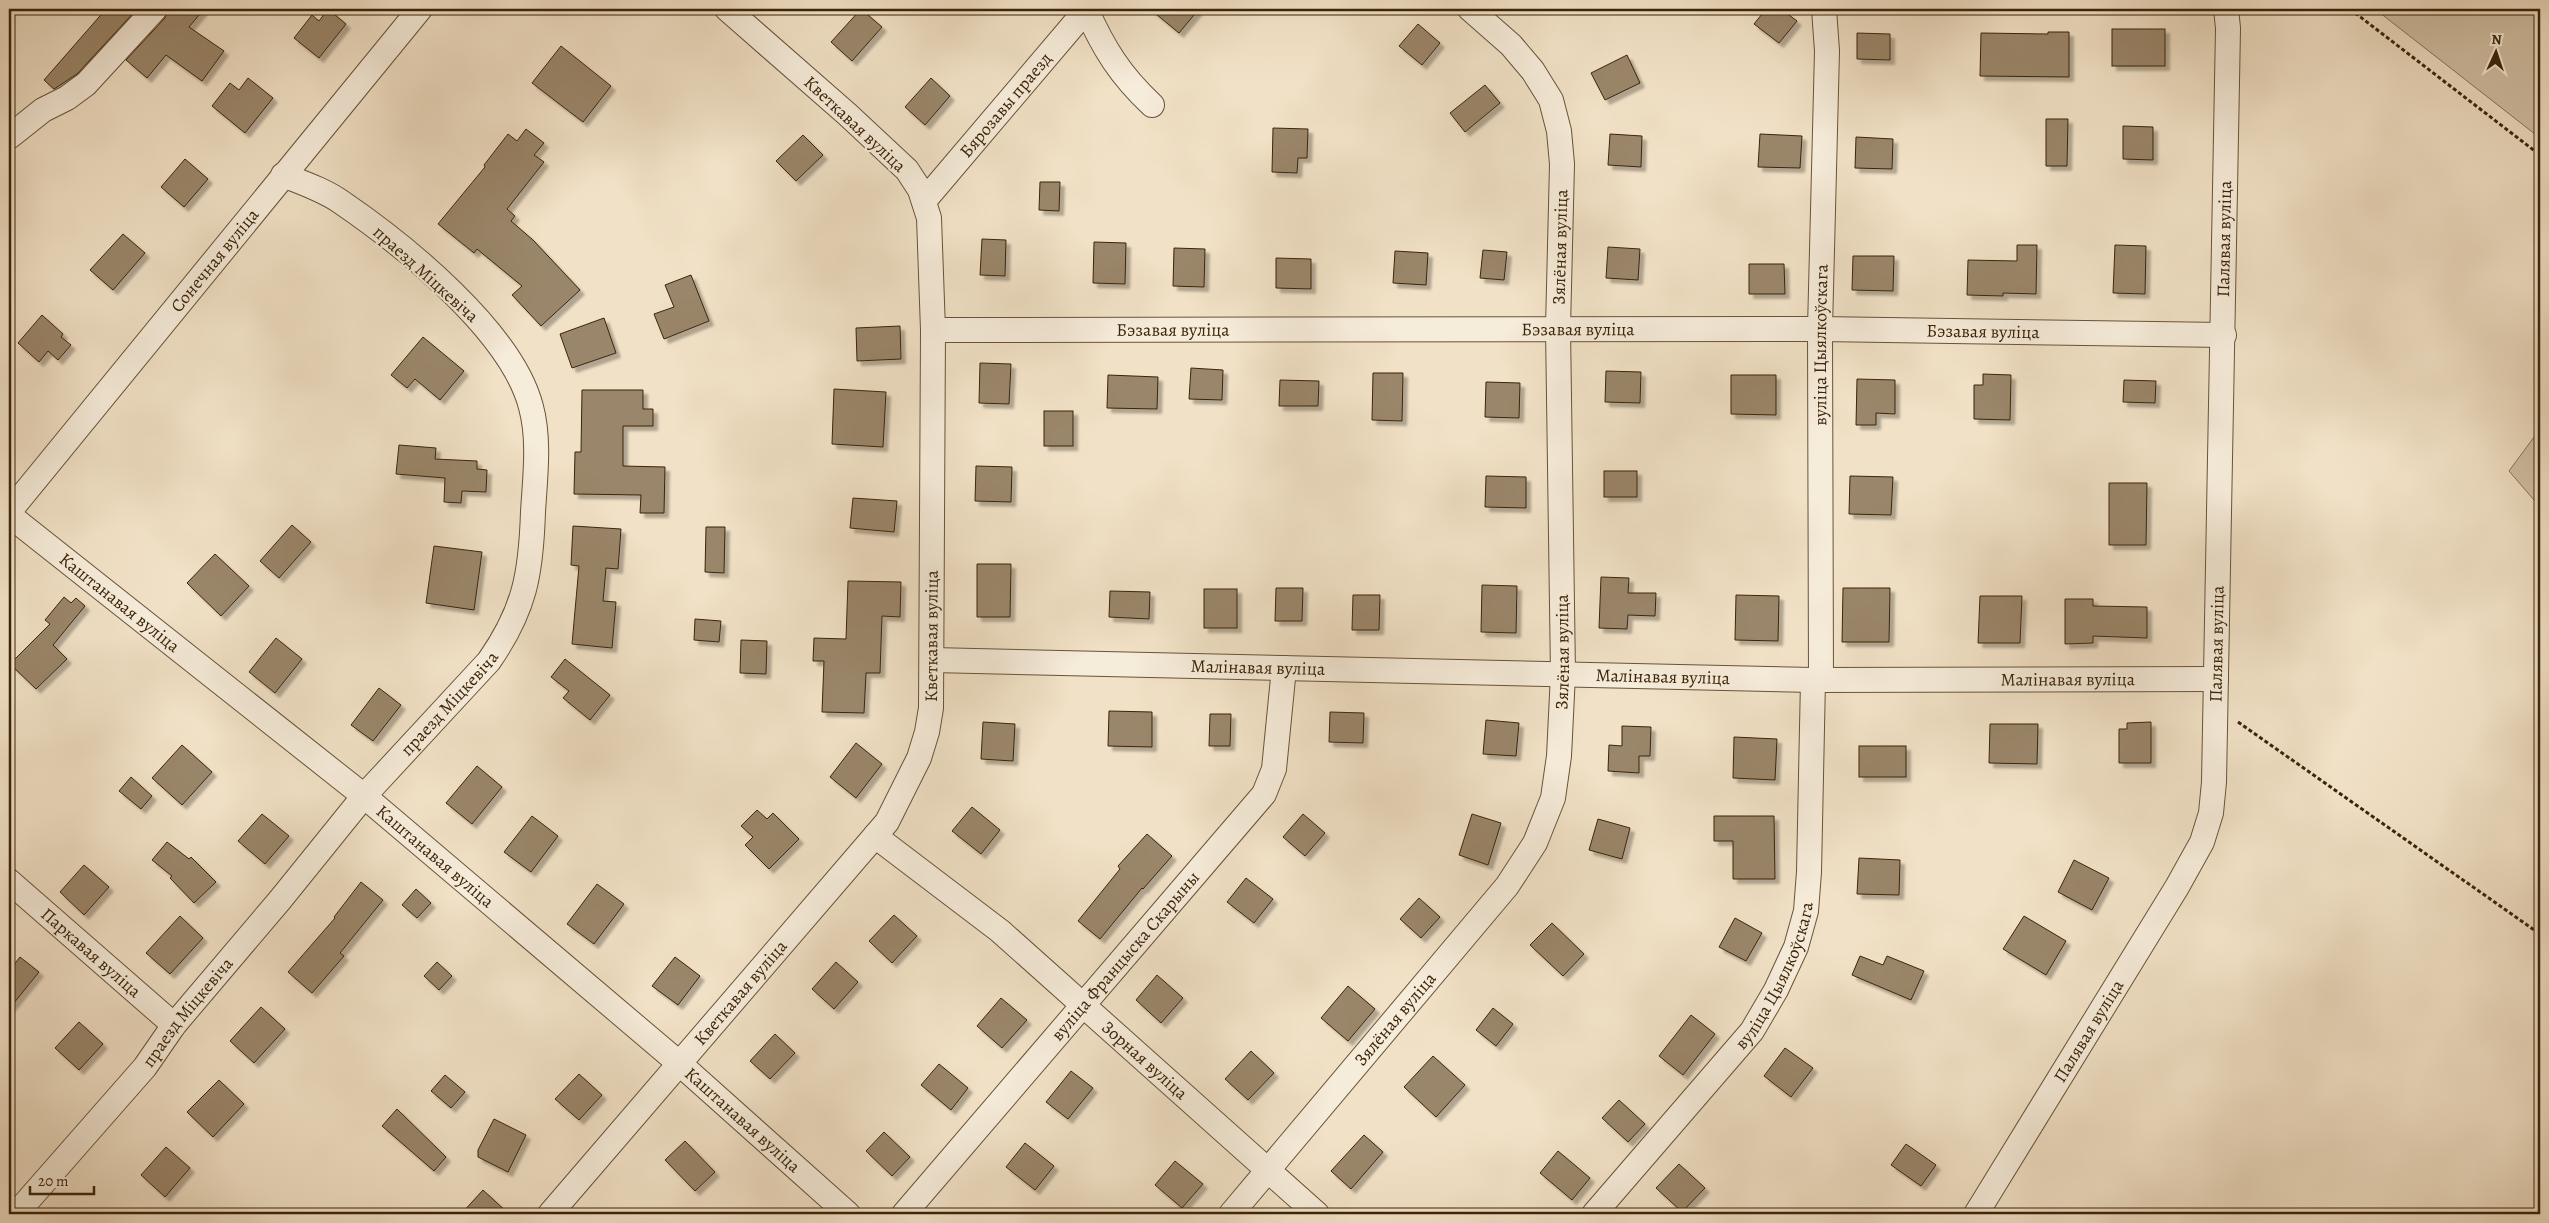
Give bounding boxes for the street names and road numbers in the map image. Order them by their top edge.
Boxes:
street label: Бярозавы праезд [954,47,1057,163]
street label: Кветкавая вуліца [799,70,912,178]
street label: Палявая вуліца [2211,180,2237,297]
street label: Зялёная вуліца [1547,188,1573,305]
street label: Сонечная вуліца [165,203,265,317]
street label: праезд Міцкевіча [368,220,484,328]
street label: вуліца Цыялкоўскага [1808,263,1834,426]
street label: Бэзавая вуліца [1521,317,1635,341]
street label: Бэзавая вуліца [1116,318,1230,342]
street label: Бэзавая вуліца [1926,319,2040,344]
street label: Каштанавая вуліца [54,547,185,658]
street label: Кветкавая вуліца [919,569,944,702]
street label: Палявая вуліца [2203,585,2230,702]
street label: Зялёная вуліца [1549,593,1575,710]
street label: праезд Міцкевіча [395,646,505,761]
street label: Малінавая вуліца [1190,654,1326,681]
street label: Малінавая вуліца [1595,663,1731,690]
street label: Малінавая вуліца [2001,667,2136,692]
street label: Каштанавая вуліца [371,799,500,914]
street label: вуліца Францыска Скарыны [1046,866,1205,1046]
street label: вуліца Цыялкоўскага [1729,901,1819,1054]
street label: Паркавая вуліца [36,902,147,1004]
street label: Кветкавая вуліца [688,934,793,1050]
street label: праезд Міцкевіча [136,951,239,1072]
street label: Зялёная вуліца [1349,966,1442,1071]
street label: Палявая вуліца [2048,974,2130,1087]
street label: Зорная вуліца [1096,1015,1194,1106]
street label: Каштанавая вуліца [680,1062,806,1178]

